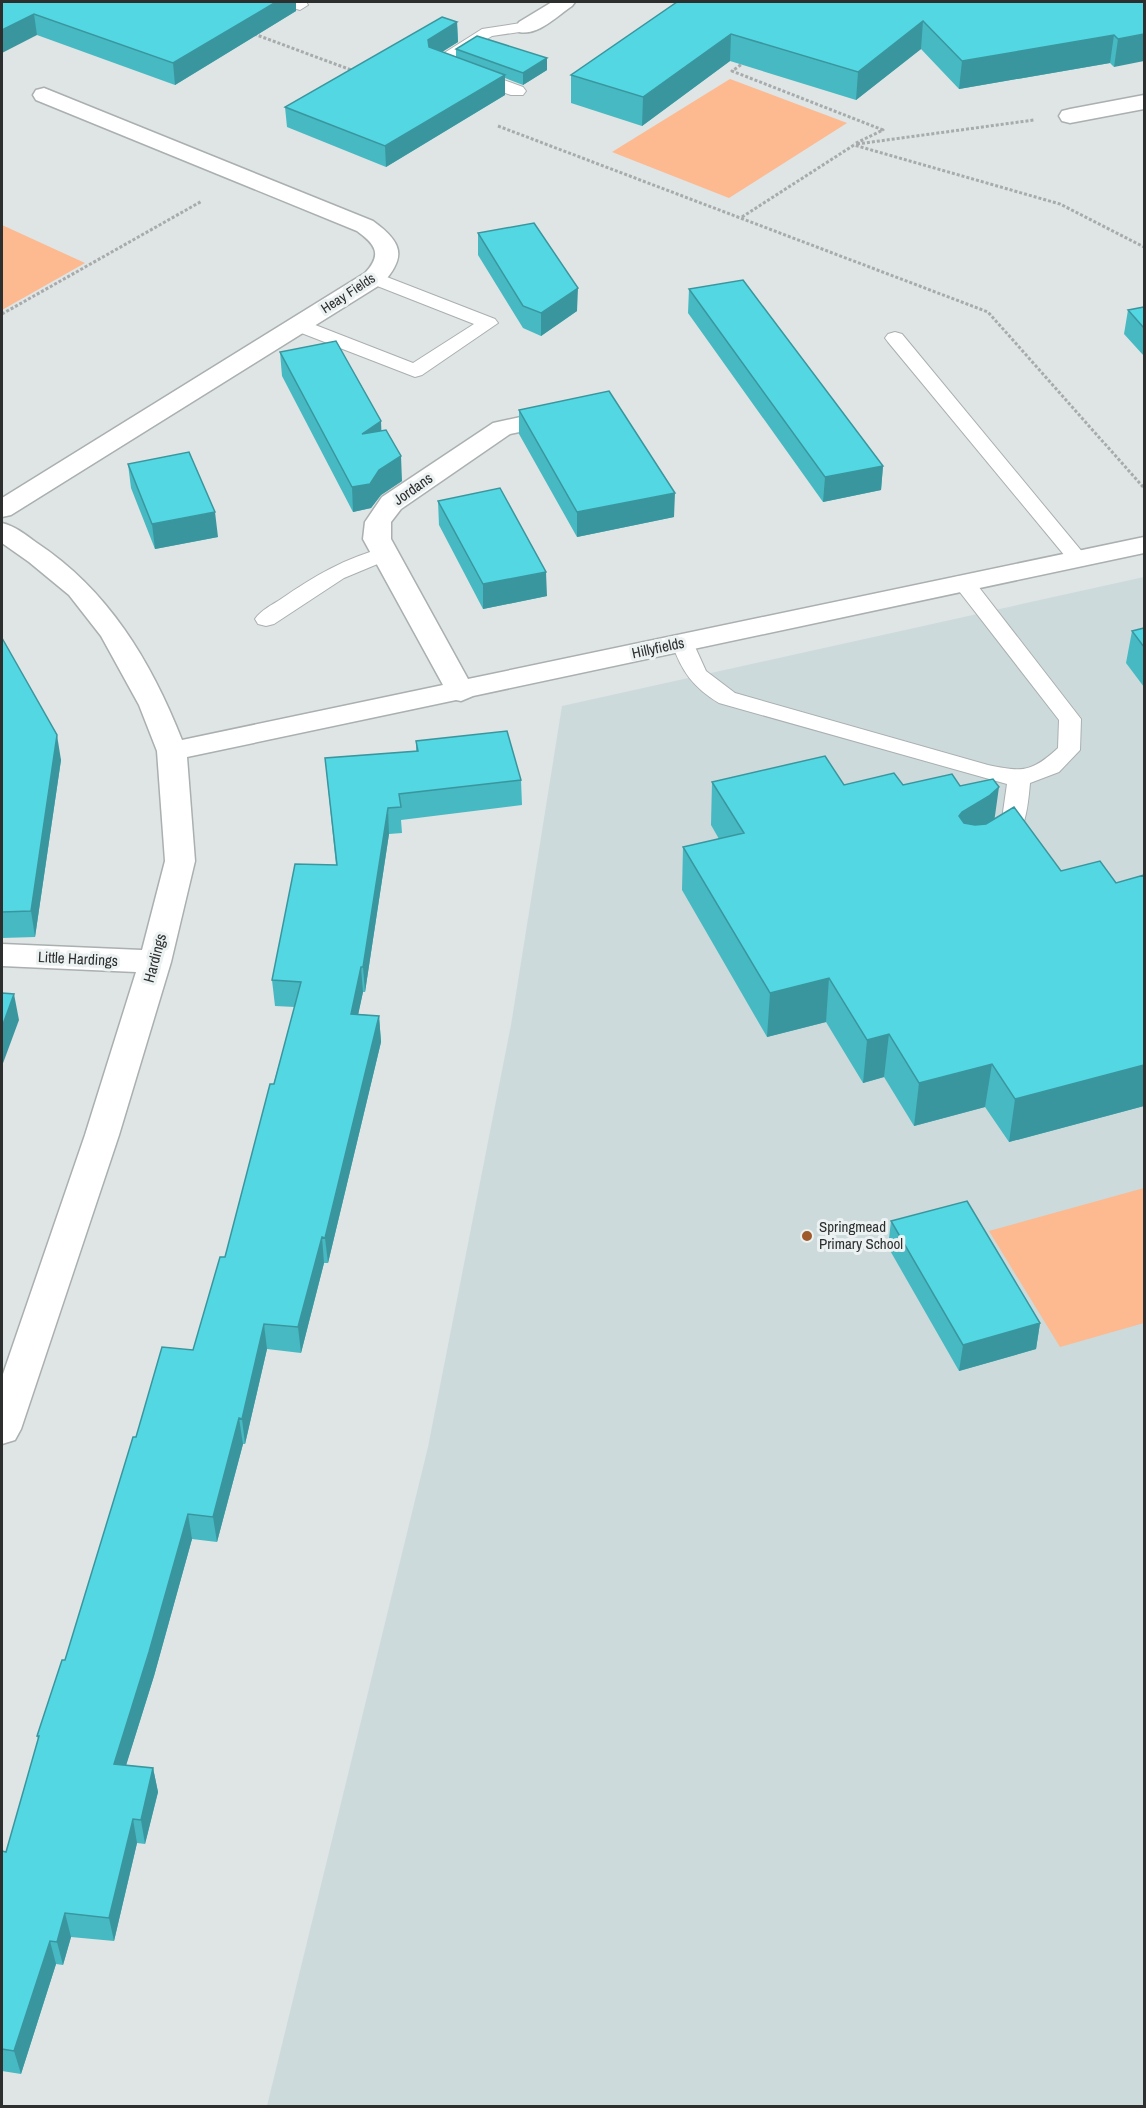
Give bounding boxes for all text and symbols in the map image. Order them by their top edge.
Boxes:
street label: Heay Fields [317,269,379,317]
street label: Jordans [389,467,437,510]
street label: Hillyfields [630,632,686,663]
street label: Hardings [138,931,171,985]
street label: Little Hardings [38,946,119,971]
place label: Springmead Primary School [819,1216,903,1254]
marker: Springmead Primary School [800,1229,814,1243]

